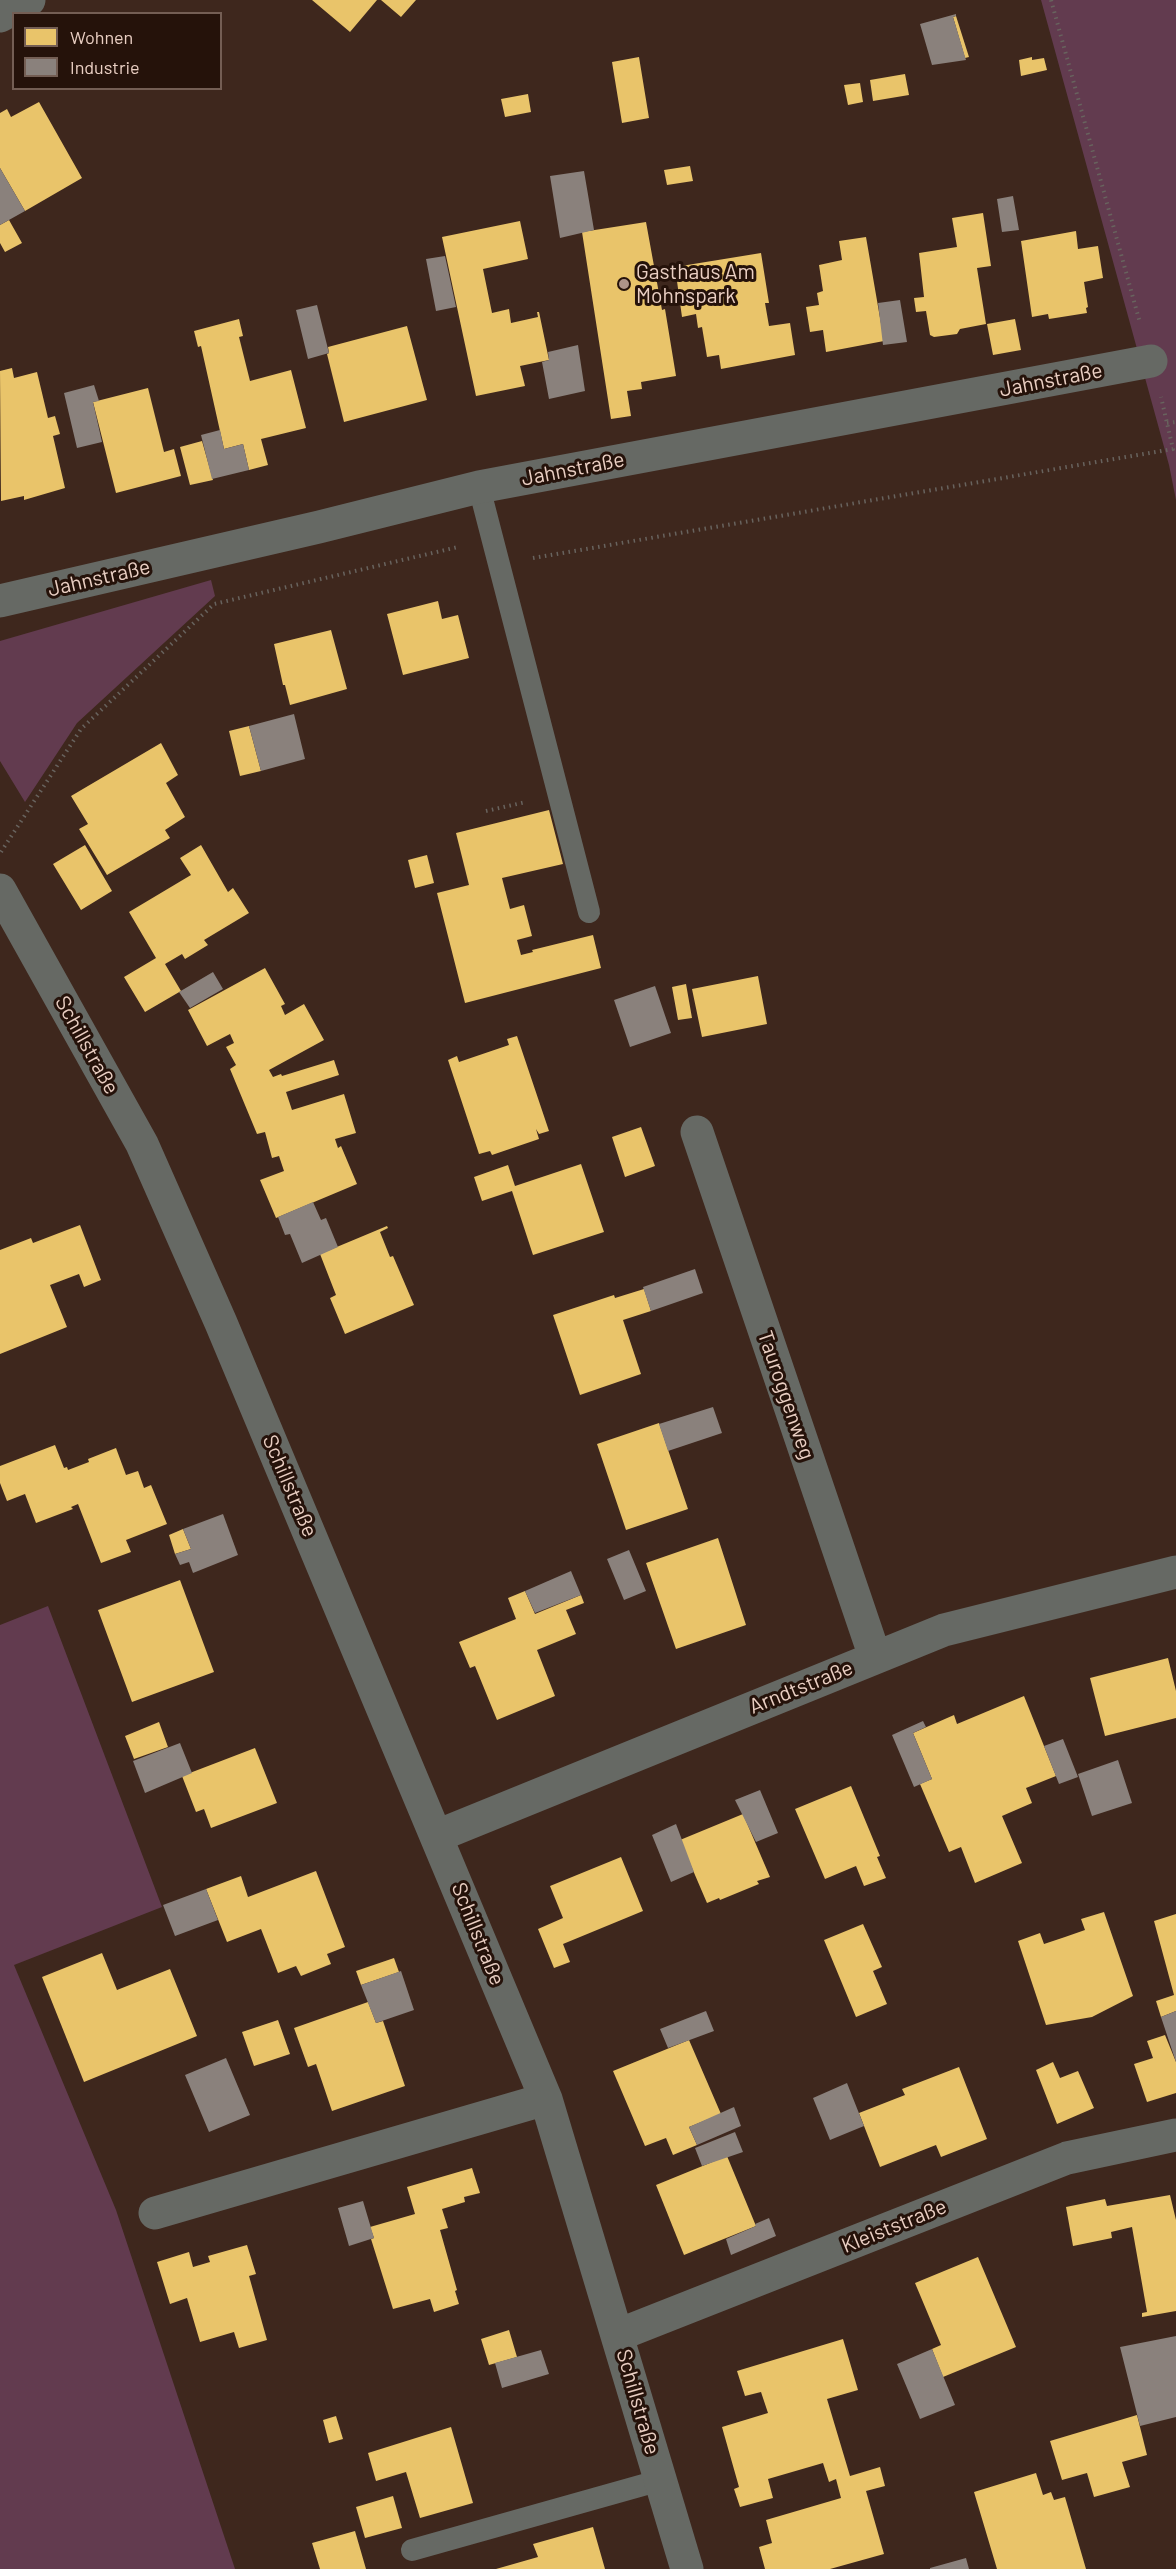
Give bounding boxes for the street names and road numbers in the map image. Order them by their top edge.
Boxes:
street label: Jahnstraße [997,358,1105,402]
street label: Jahnstraße [519,447,627,491]
street label: Jahnstraße [45,554,153,602]
street label: Schillstraße [50,991,124,1099]
street label: Tauroggenweg [752,1327,820,1463]
street label: Schillstraße [257,1431,323,1541]
street label: Arndtstraße [745,1655,857,1719]
street label: Schillstraße [446,1879,510,1989]
street label: Kleiststraße [838,2194,950,2258]
street label: Schillstraße [611,2346,665,2458]

